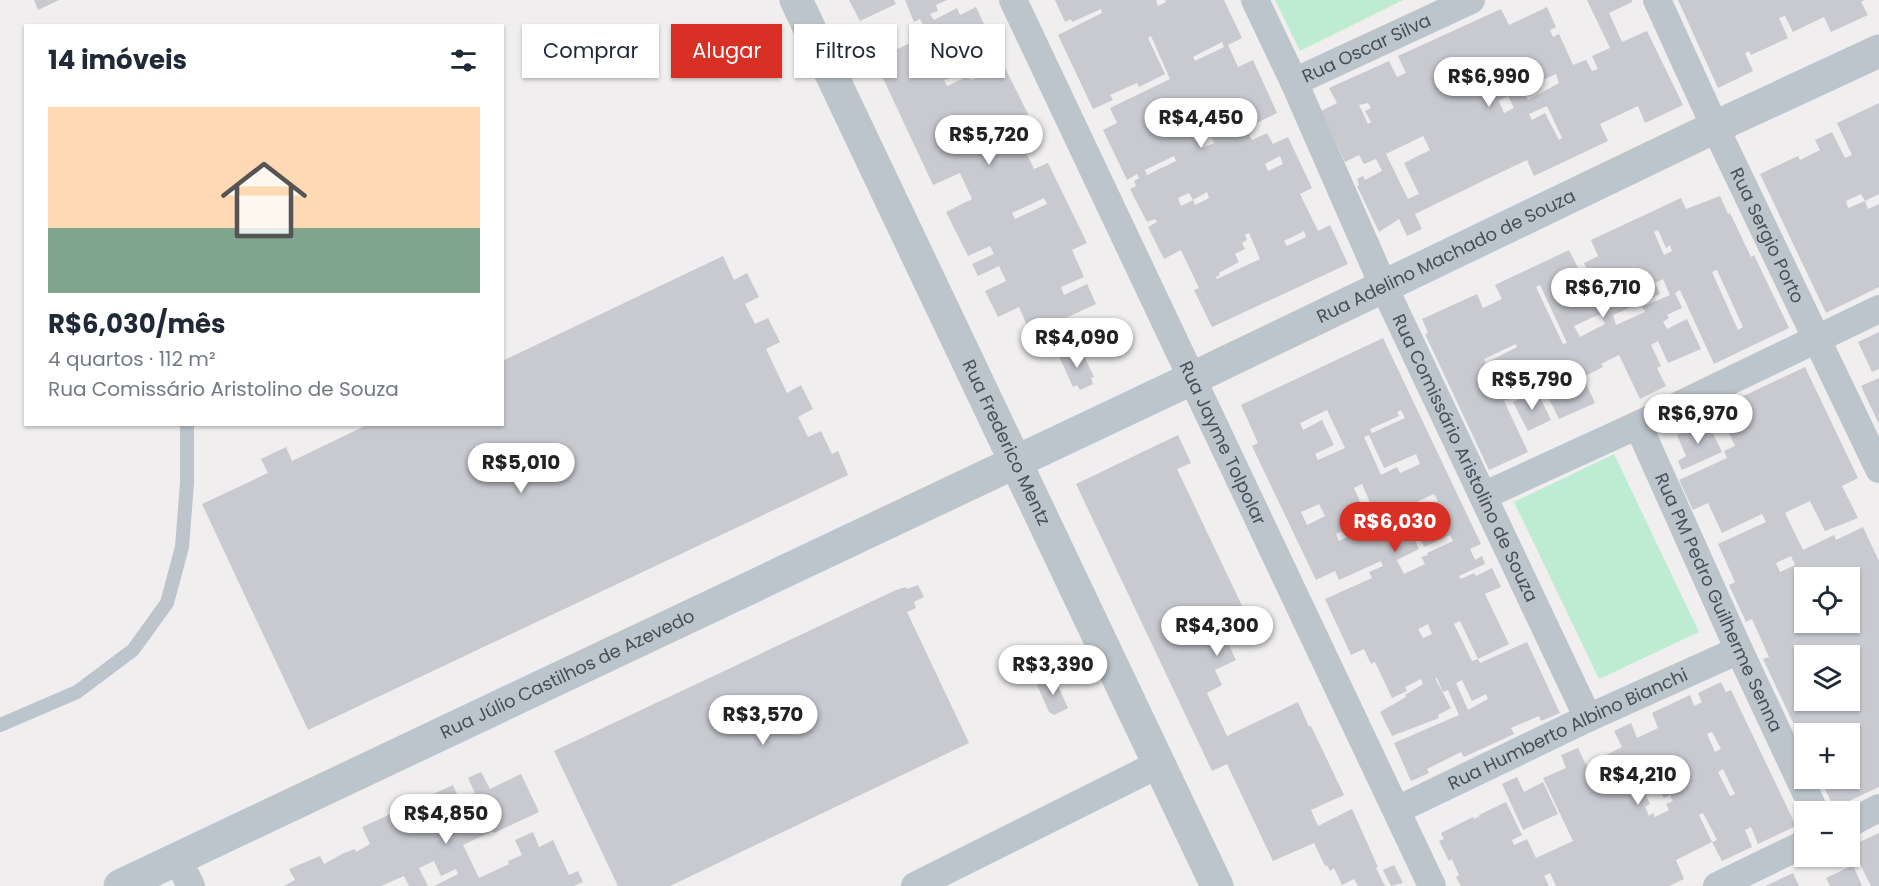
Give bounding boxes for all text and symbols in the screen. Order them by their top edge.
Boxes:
street label: Rua Oscar Silva [1298,7,1435,89]
chip: Comprar [522,24,659,78]
chip: Alugar [671,24,782,78]
chip: Filtros [794,24,897,78]
chip: Novo [909,24,1005,78]
text: 14 imóveis [48,42,187,78]
icon: filters [447,44,480,77]
pin: R$6,990 [1434,57,1544,108]
text: R$6,990 [1448,62,1530,90]
pin: R$4,450 [1146,98,1256,149]
text: R$4,450 [1158,103,1244,131]
pin: R$5,720 [934,115,1044,166]
text: R$5,720 [949,120,1029,148]
icon: home [210,146,318,254]
street label: Rua Sergio Porto [1724,163,1811,307]
street label: Rua Adelino Machado de Souza [1312,183,1580,329]
pin: R$6,710 [1548,268,1658,319]
text: R$6,710 [1565,273,1641,301]
text: R$6,030/mês [48,306,226,342]
street label: Rua Comissário Aristolino de Souza [1386,310,1544,606]
pin: R$4,090 [1022,318,1132,369]
text: R$4,090 [1035,323,1119,351]
text: 4 quartos · 112 m² [48,345,216,373]
street label: Rua Frederico Mentz [957,355,1057,530]
street label: Rua Jayme Tolpolar [1173,357,1273,529]
pin: R$5,790 [1477,360,1587,411]
text: R$5,790 [1492,365,1572,393]
text: Rua Comissário Aristolino de Souza [48,375,399,403]
pin: R$6,970 [1643,394,1753,445]
text: R$6,970 [1658,399,1738,427]
pin: R$5,010 [466,443,576,494]
text: R$5,010 [482,448,560,476]
street label: Rua PM Pedro Guilherme Senna [1649,469,1789,736]
pin: R$6,030 [1340,502,1450,553]
text: R$6,030 [1354,507,1436,535]
map controls [1794,567,1860,867]
button: locate [1794,567,1860,633]
street label: Rua Júlio Castilhos de Azevedo [436,603,698,745]
pin: R$4,300 [1162,606,1272,657]
text: R$4,300 [1175,611,1259,639]
pin: R$3,390 [998,645,1108,696]
button: layers [1794,645,1860,711]
text: R$3,390 [1012,650,1094,678]
street label: Rua Humberto Albino Bianchi [1444,662,1691,796]
pin: R$3,570 [708,695,818,746]
text: R$3,570 [723,700,803,728]
button: + [1794,723,1860,789]
pin: R$4,210 [1583,755,1693,806]
text: R$4,210 [1599,760,1677,788]
pin: R$4,850 [391,794,501,845]
text: R$4,850 [404,799,488,827]
button: − [1794,801,1860,867]

